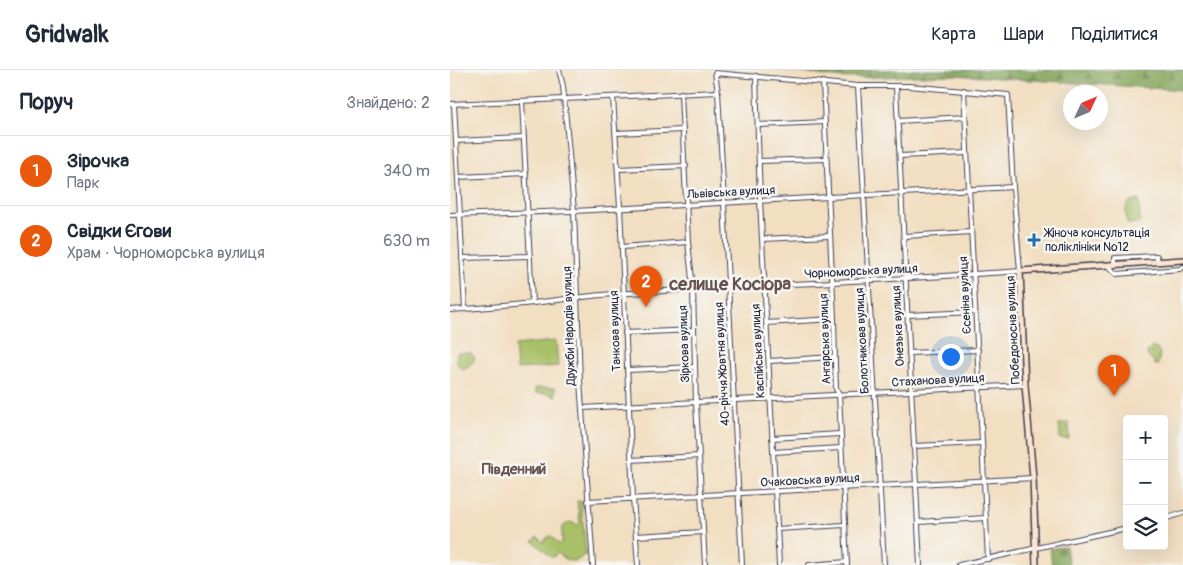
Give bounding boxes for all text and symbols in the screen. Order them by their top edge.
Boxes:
text: Gridwalk [25,20,109,49]
text: Карта [931,23,976,46]
text: Шари [1004,23,1043,46]
text: Поділитися [1071,23,1158,46]
north arrow [1063,85,1108,130]
text: Поруч [20,89,73,116]
text: Знайдено: 2 [347,93,430,113]
text: Зірочка [67,149,129,173]
text: 1 [33,161,39,181]
text: 340 m [383,161,430,181]
text: Парк [67,173,100,193]
street label: Львівська вулиця [685,183,776,202]
text: Свідки Єгови [67,219,171,243]
place label: Жіноча консультація поліклініки №12 [1043,226,1150,255]
text: 2 [32,231,40,251]
text: 630 m [383,231,430,251]
marker: Жіноча консультація поліклініки №12 [1027,233,1041,247]
text: Храм · Чорноморська вулиця [67,243,265,263]
street label: Єсеніна вулиця [956,256,975,334]
street label: Чорноморська вулиця [804,261,918,282]
street label: Дружби Народів вулиця [560,266,579,387]
pin: 2 [630,266,662,307]
district label: селище Косіора [668,273,791,296]
street label: Победоносна вулиця [1003,275,1024,385]
street label: Онезька вулиця [889,285,908,367]
street label: Болотникова вулиця [852,287,873,394]
street label: Танкова вулиця [607,290,624,372]
street label: Ангарська вулиця [816,293,835,385]
street label: 40-річчя Жовтня вулиця [712,301,733,426]
street label: Каспійська вулиця [749,303,768,399]
street label: Зіркова вулиця [676,305,693,383]
your location [938,344,964,370]
pin: 1 [1098,355,1130,396]
street label: Стаханова вулиця [891,371,985,390]
map controls [1123,415,1168,550]
button: + [1123,415,1168,460]
district label: Південний [482,460,546,479]
button: − [1123,460,1168,505]
street label: Очаковська вулиця [760,470,861,491]
button: layers [1123,505,1168,550]

